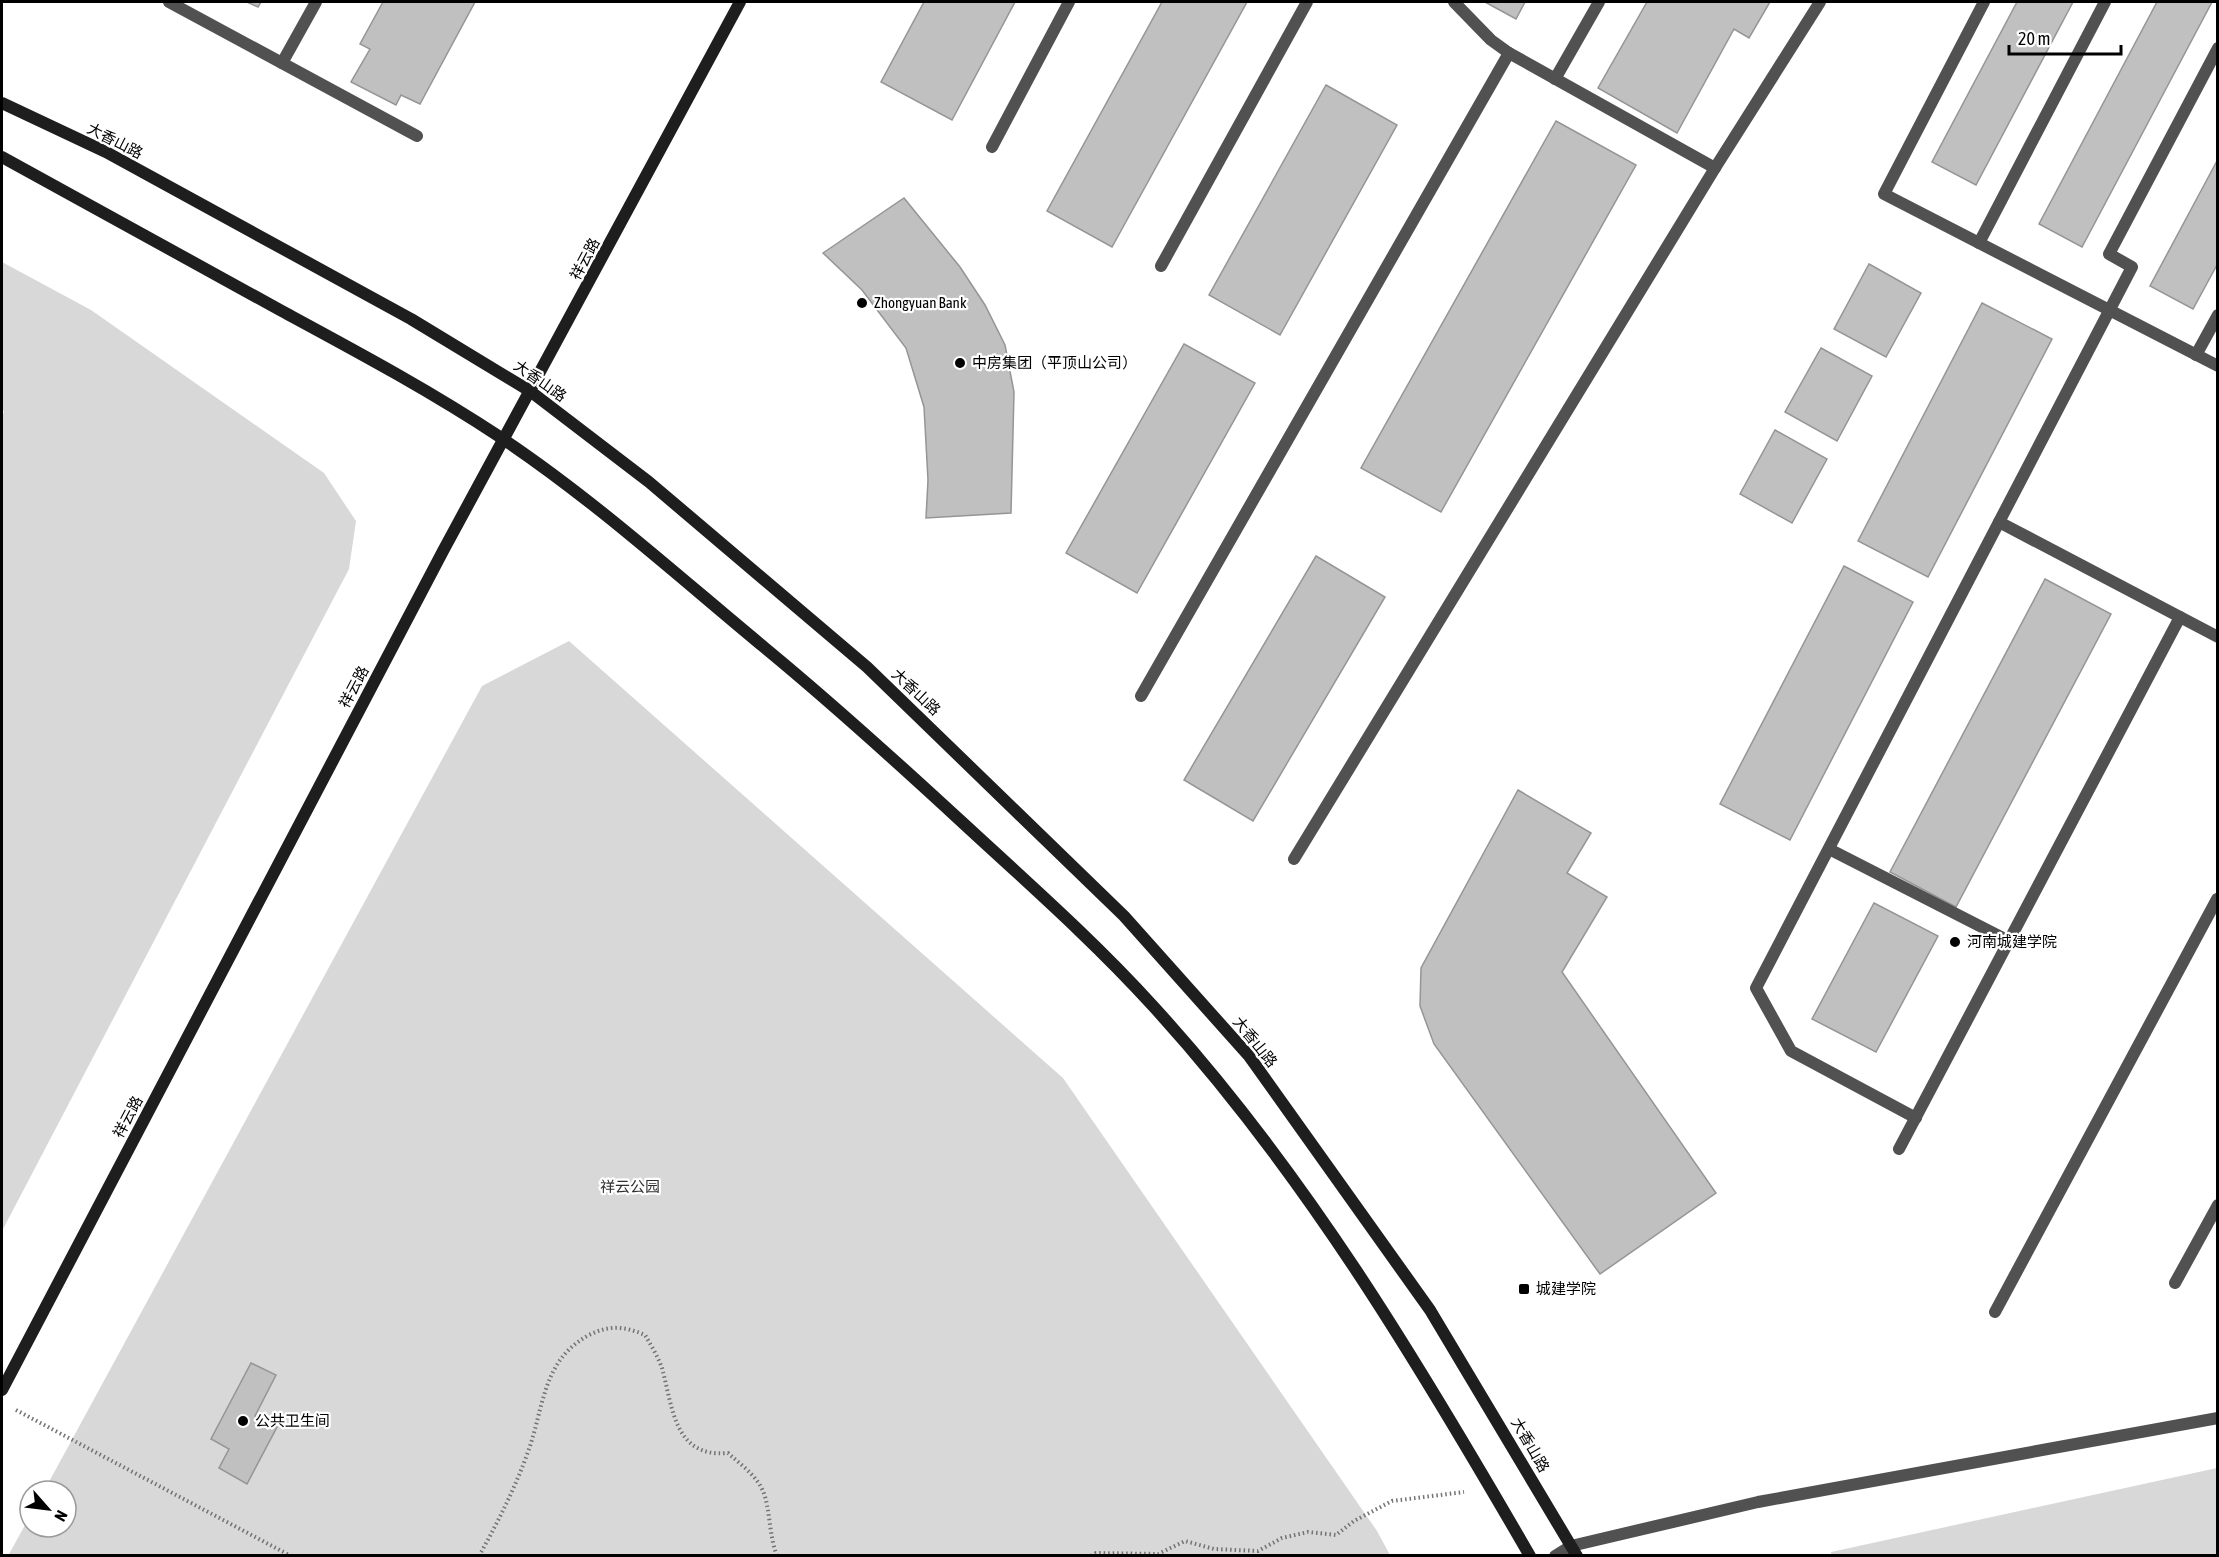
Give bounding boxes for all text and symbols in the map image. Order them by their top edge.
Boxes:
scale bar [2009,18,2122,56]
text: 20 m [2018,28,2050,49]
street label: 大香山路 [85,119,146,162]
street label: 祥云路 [566,235,603,283]
place label: Zhongyuan Bank [874,294,967,311]
marker: Zhongyuan Bank [855,296,869,310]
place label: 中房集团（平顶山公司） [972,354,1137,371]
street label: 大香山路 [511,356,570,405]
marker: 中房集团（平顶山公司） [953,356,967,370]
street label: 祥云路 [335,663,372,711]
street label: 大香山路 [889,665,944,718]
place label: 河南城建学院 [1967,933,2057,950]
marker: 河南城建学院 [1948,935,1962,949]
street label: 大香山路 [1230,1013,1281,1070]
street label: 祥云路 [109,1093,146,1141]
park label: 祥云公园 [600,1178,660,1195]
place label: 城建学院 [1536,1280,1596,1297]
marker: 城建学院 [1517,1282,1531,1296]
place label: 公共卫生间 [255,1412,330,1429]
marker: 公共卫生间 [236,1414,250,1428]
street label: 大香山路 [1508,1415,1553,1475]
north arrow [18,1479,78,1539]
text: N [51,1508,71,1524]

